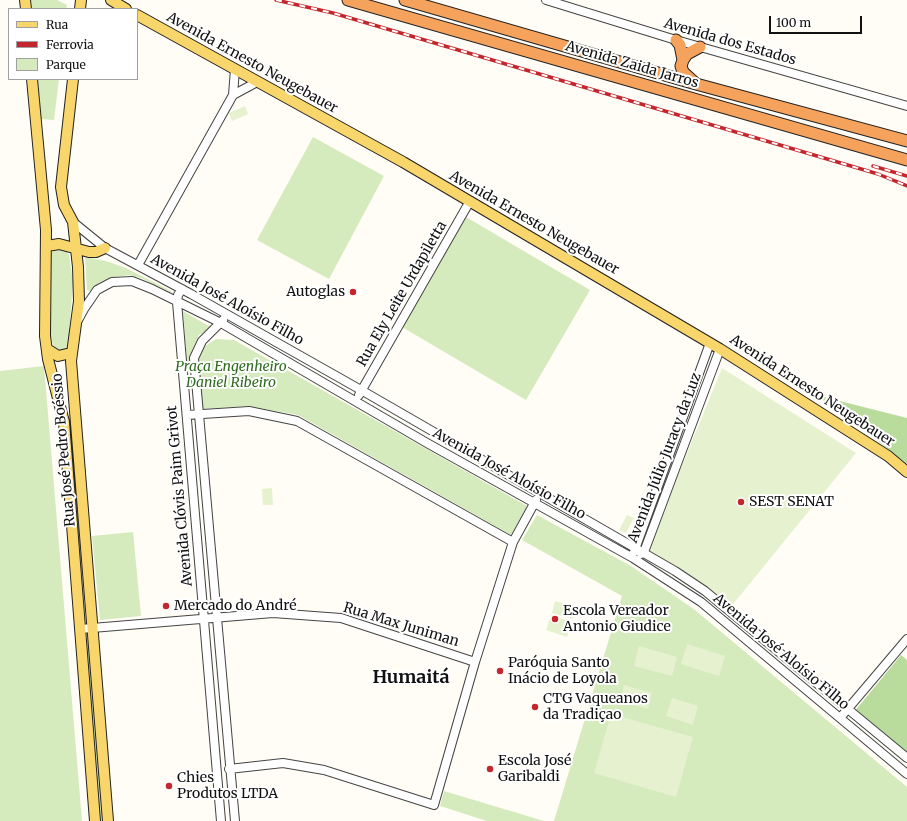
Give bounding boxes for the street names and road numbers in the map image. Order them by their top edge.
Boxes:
street label: Avenida Ernesto Neugebauer [163,9,341,117]
street label: Avenida dos Estados [662,15,798,69]
street label: Avenida Zaida Jarros [564,38,700,92]
street label: Avenida Ernesto Neugebauer [446,167,622,279]
street label: Rua Ely Leite Urdapiletta [353,218,451,370]
street label: Avenida José Aloísio Filho [148,251,306,349]
street label: Avenida Ernesto Neugebauer [726,331,898,451]
street label: Avenida Júlio Juracy da Luz [625,371,705,545]
street label: Rua José Pedro Boéssio [49,373,79,527]
street label: Avenida Clóvis Paim Grivot [164,405,196,587]
street label: Avenida José Aloísio Filho [430,425,588,523]
street label: Avenida José Aloísio Filho [710,590,852,714]
street label: Rua Max Juniman [341,599,461,651]

